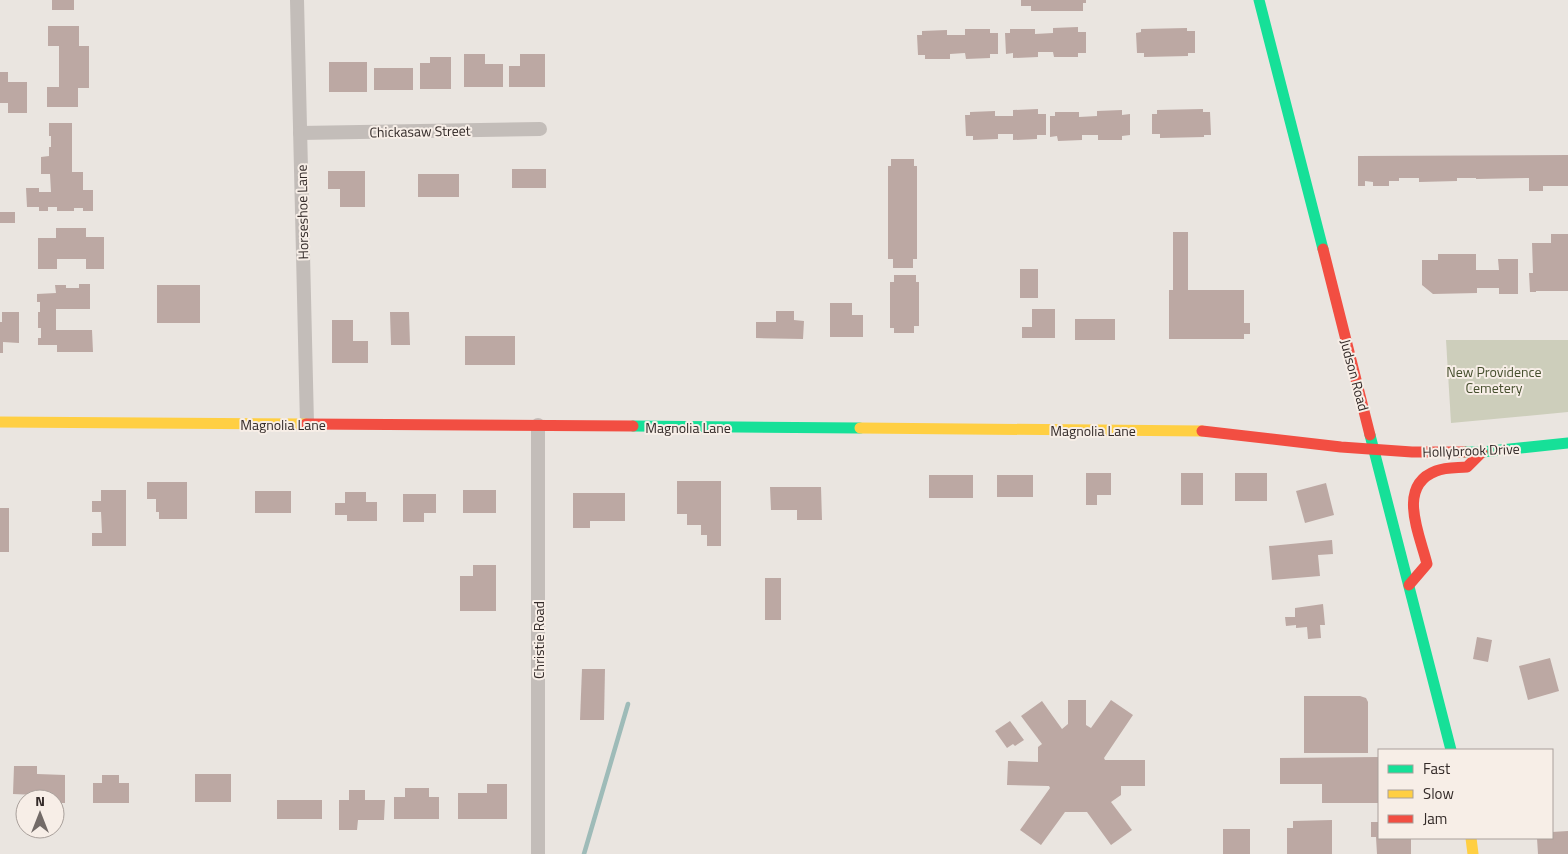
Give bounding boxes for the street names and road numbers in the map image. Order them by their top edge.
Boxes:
street label: Chickasaw Street [369,120,471,142]
street label: Horseshoe Lane [291,164,313,260]
street label: Judson Road [1335,337,1375,413]
street label: Magnolia Lane [240,414,326,435]
street label: Magnolia Lane [645,417,731,438]
street label: Magnolia Lane [1050,420,1136,441]
street label: Hollybrook Drive [1422,438,1520,462]
street label: Christie Road [528,601,549,679]

